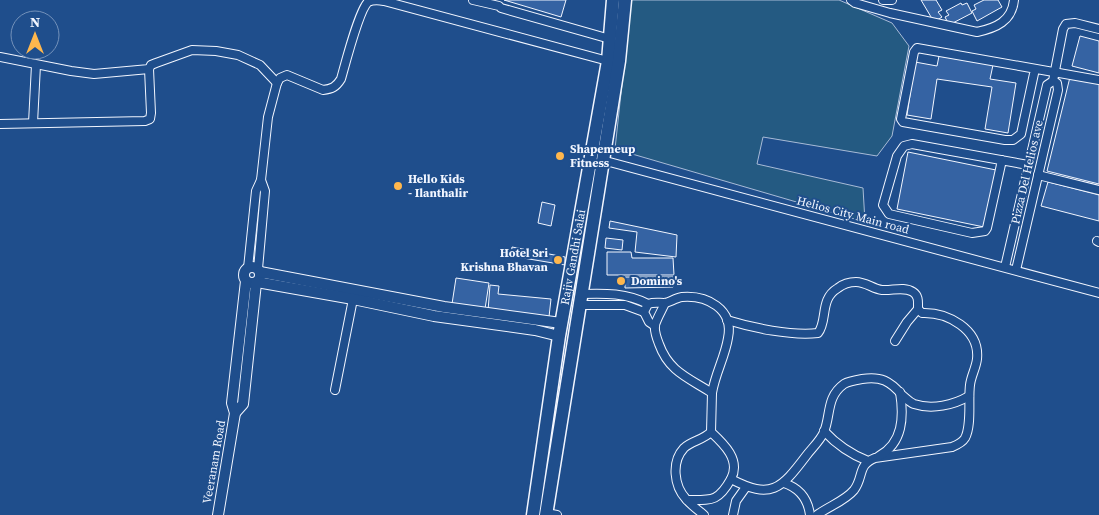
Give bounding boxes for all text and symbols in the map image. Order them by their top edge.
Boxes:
north arrow [10,10,60,60]
text: N [30,12,40,32]
street label: Pizza Del Helios ave [1007,118,1047,226]
place label: Shapemeup Fitness [570,141,635,171]
marker: Shapemeup Fitness [554,150,566,162]
place label: Hello Kids - Ilanthalir [408,171,468,201]
marker: Hello Kids - Ilanthalir [392,180,404,192]
street label: Helios City Main road [795,192,911,238]
street label: Rajiv Gandhi Salai [557,208,590,306]
place label: Hotel Sri Krishna Bhavan [460,245,549,275]
marker: Hotel Sri Krishna Bhavan [552,254,564,266]
place label: Domino's [631,273,683,289]
marker: Domino's [615,275,627,287]
street label: Veeranam Road [199,419,229,505]

